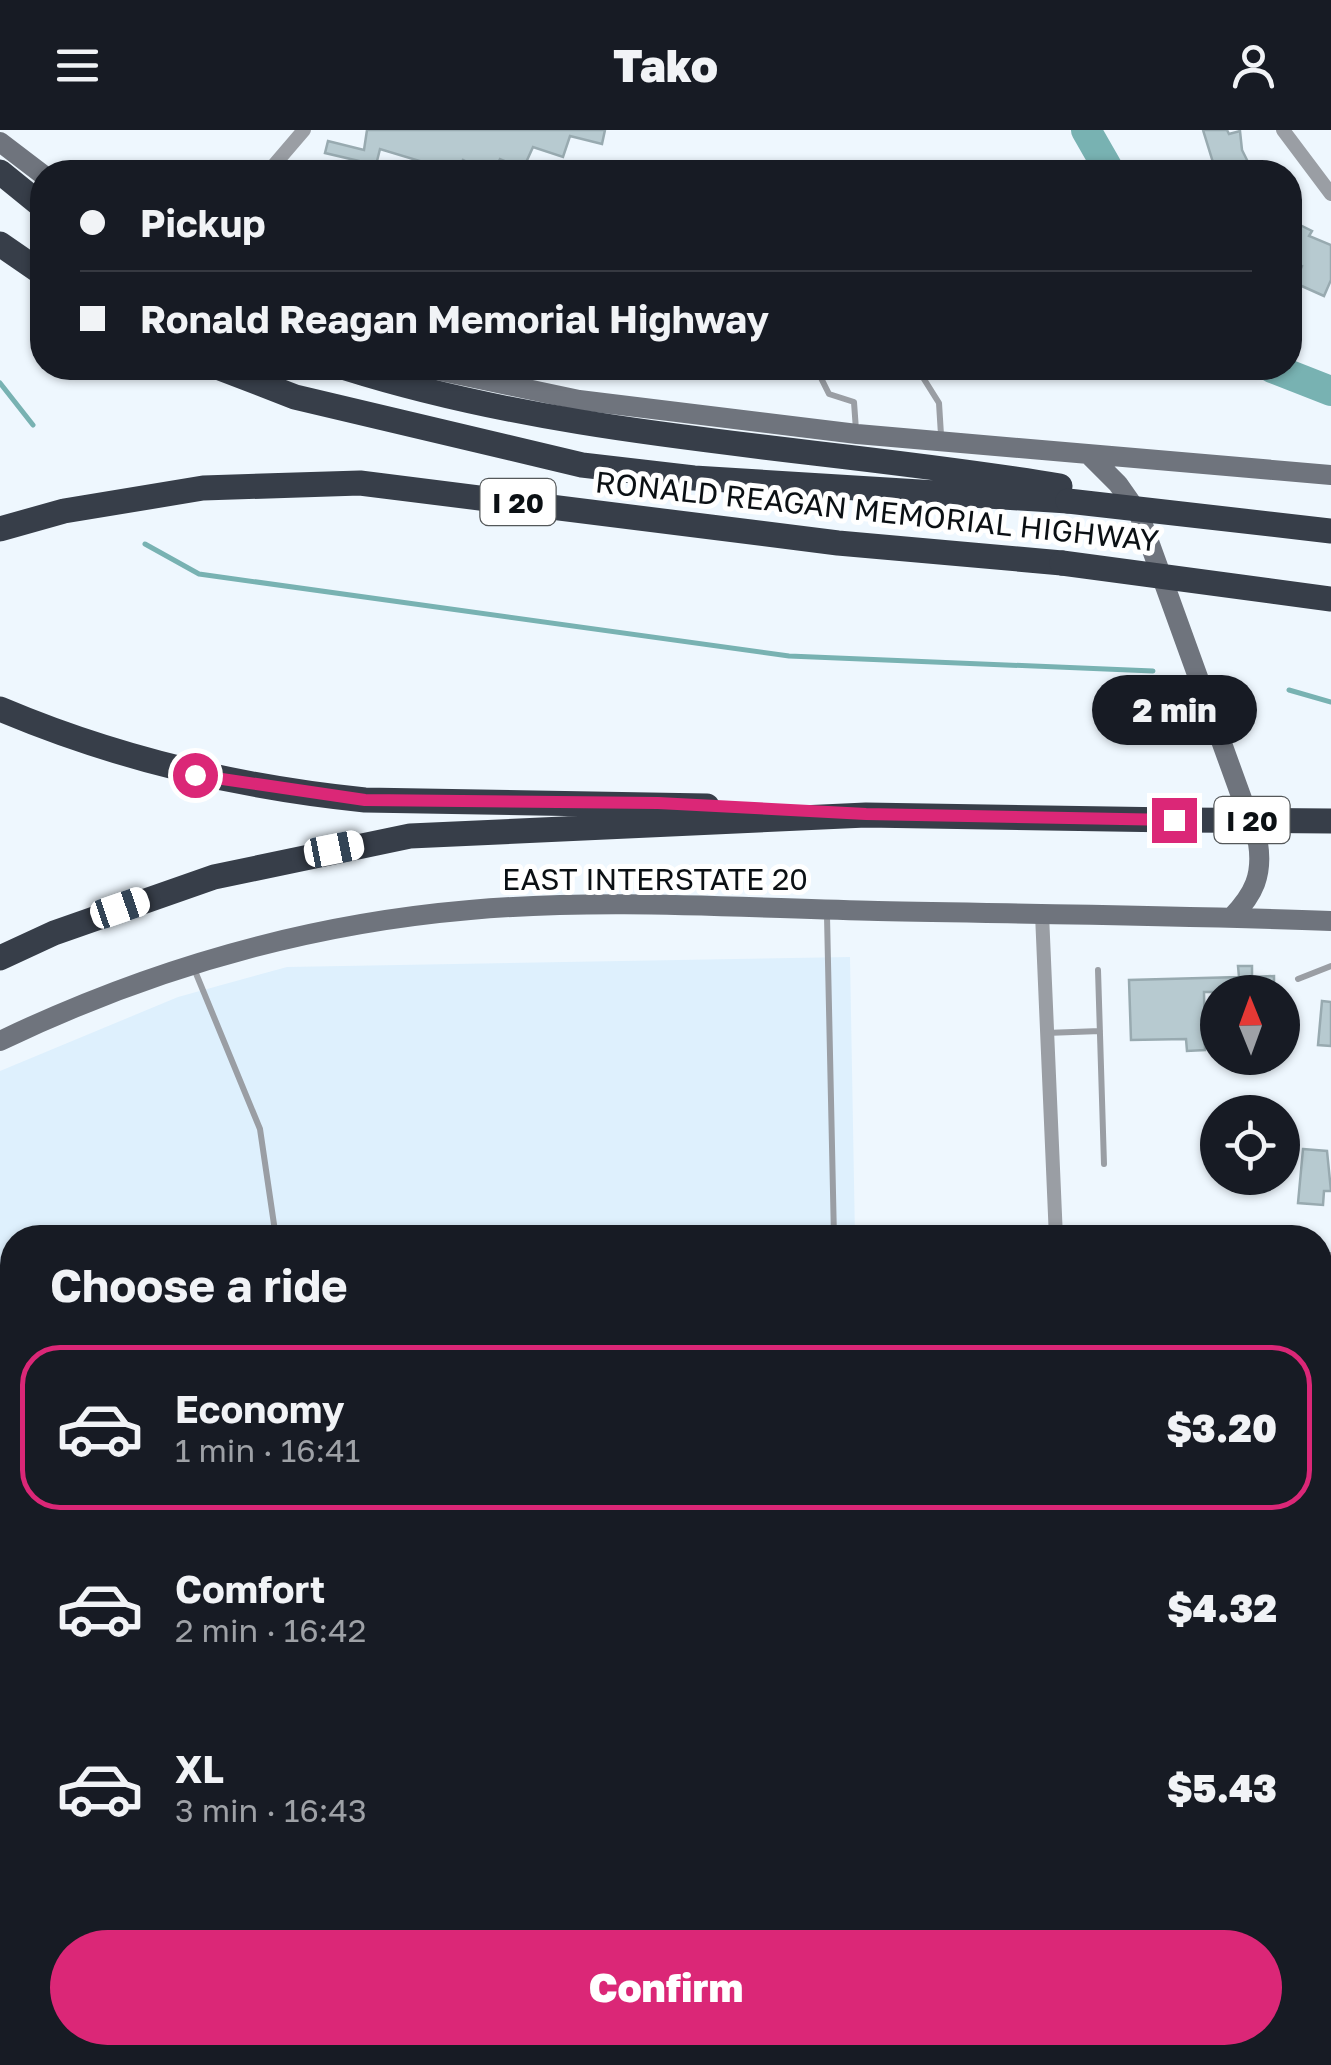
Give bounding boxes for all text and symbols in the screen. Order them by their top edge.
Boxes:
icon: menu [50,38,105,93]
text: Tako [613,38,718,92]
icon: person [1226,38,1281,93]
text: Pickup [140,200,266,245]
text: Ronald Reagan Memorial Highway [140,296,769,341]
street label: RONALD REAGAN MEMORIAL HIGHWAY [593,463,1161,559]
road number: I 20 [480,479,556,525]
callout: 2 min [1092,675,1256,745]
text: 2 min [1132,691,1217,729]
route start [173,753,218,798]
road number: I 20 [1214,797,1290,843]
route end [1152,798,1197,843]
car [302,829,366,869]
street label: EAST INTERSTATE 20 [502,861,808,897]
car [87,884,153,932]
north arrow [1200,975,1300,1075]
map controls [1200,975,1300,1195]
button: locate [1200,1095,1300,1195]
text: Choose a ride [50,1258,348,1312]
icon: car [55,1383,145,1473]
text: Economy [175,1386,344,1431]
text: $3.20 [1166,1405,1277,1450]
text: 1 min · 16:41 [175,1431,360,1469]
icon: car [55,1563,145,1653]
text: Comfort [175,1566,325,1611]
text: $4.32 [1167,1585,1277,1630]
text: 2 min · 16:42 [175,1611,366,1649]
icon: car [55,1743,145,1833]
text: XL [175,1746,224,1791]
text: $5.43 [1167,1765,1277,1810]
text: 3 min · 16:43 [175,1791,367,1829]
button: Confirm [50,1930,1282,2045]

